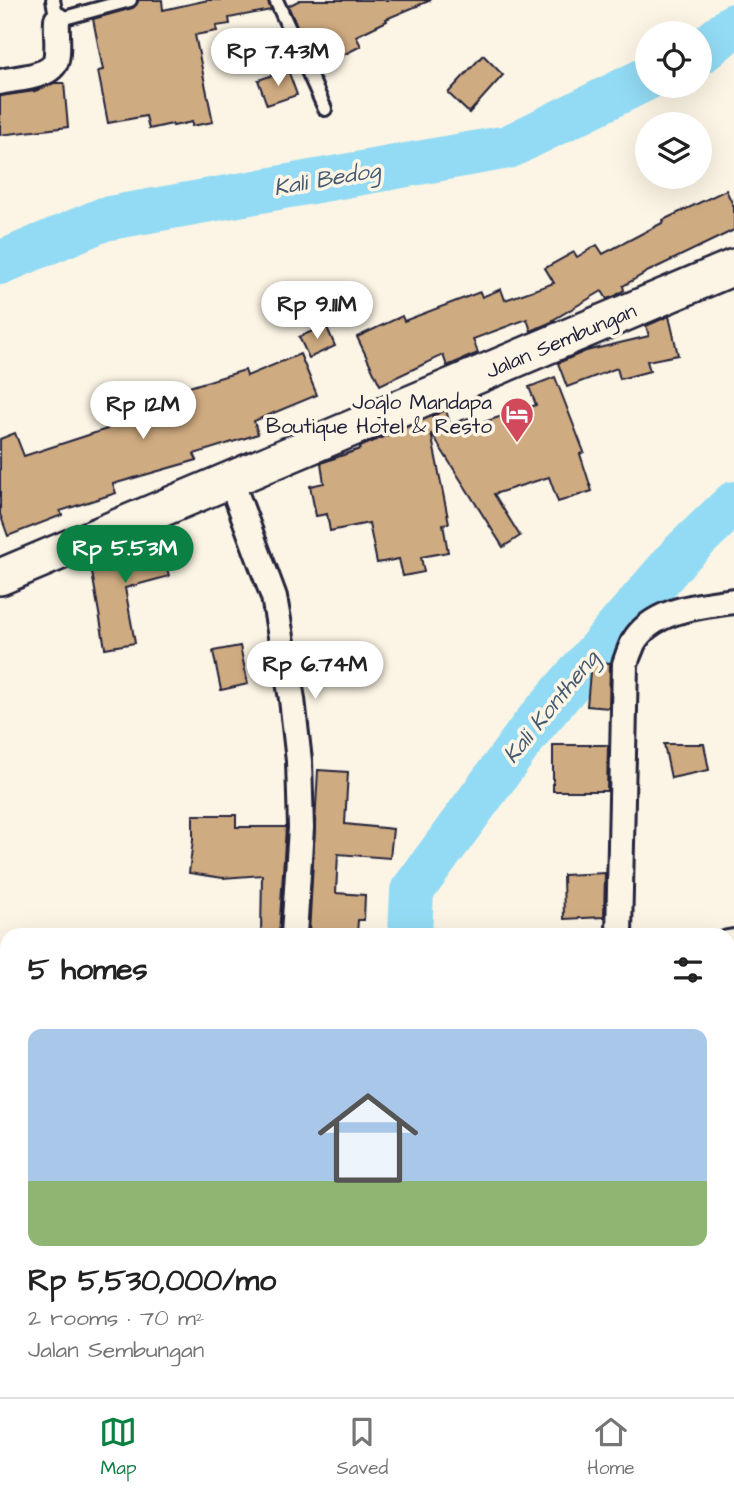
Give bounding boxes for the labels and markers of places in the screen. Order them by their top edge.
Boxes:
pin: Rp 7.43M [206,28,350,88]
pin: Rp 9.11M [245,282,389,341]
pin: Rp 12M [86,382,200,441]
place label: Joglo Mandapa Boutique Hotel & Resto [266,388,492,441]
hotel icon: Joglo Mandapa Boutique Hotel & Resto [498,395,536,444]
pin: Rp 5.53M [53,526,197,585]
pin: Rp 6.74M [243,642,387,701]

